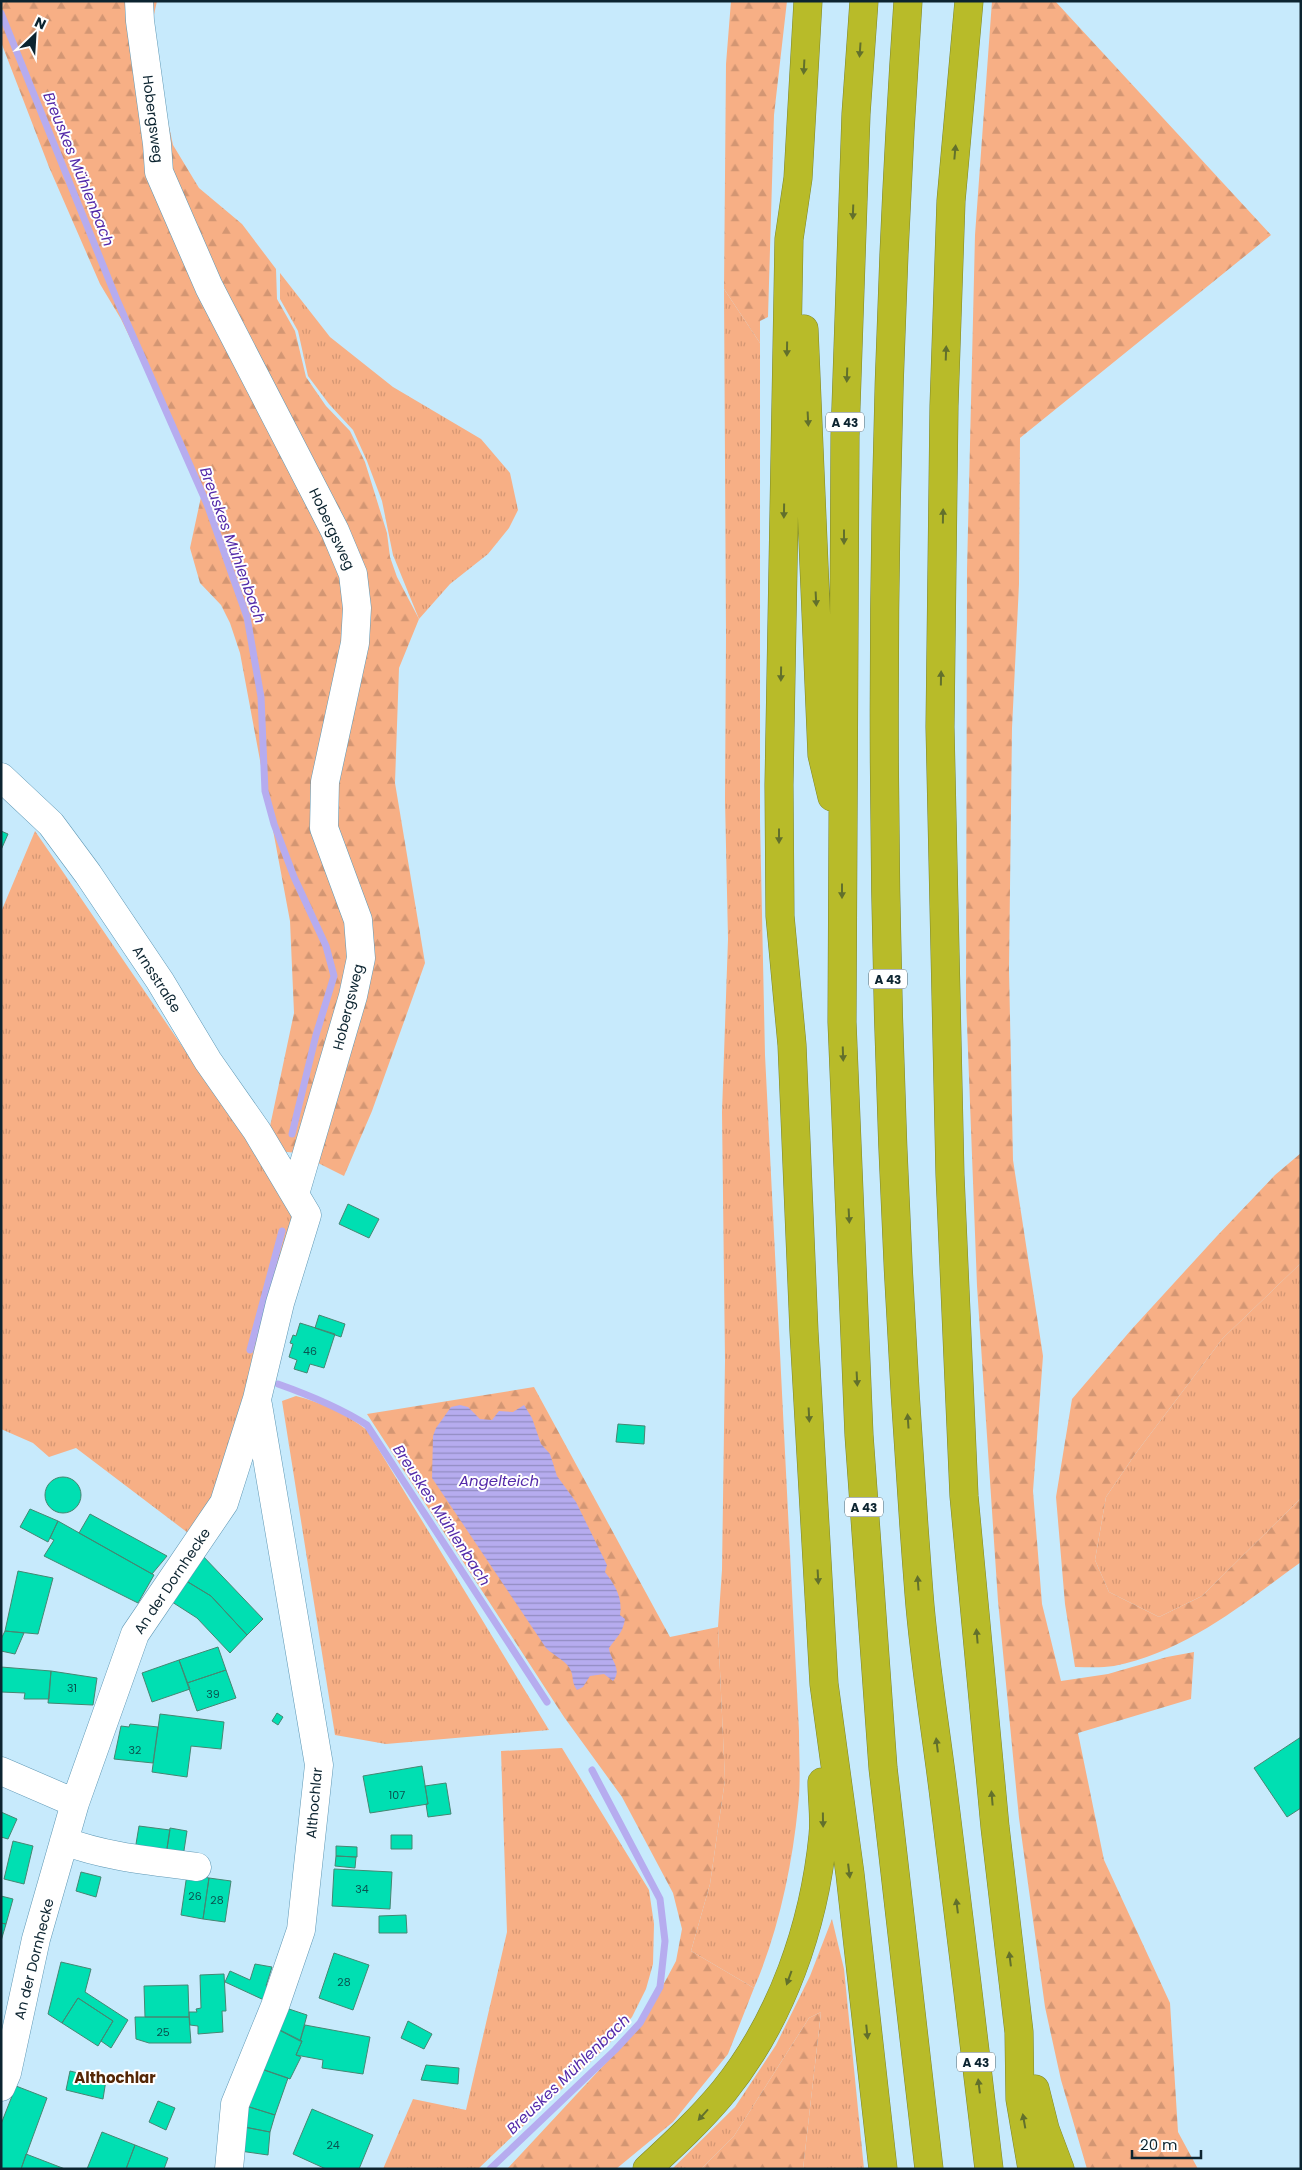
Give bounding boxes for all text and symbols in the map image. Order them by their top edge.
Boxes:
north arrow [10,10,60,60]
text: N [31,12,49,35]
one-way arrow [856,42,864,58]
one-way arrow [799,60,807,76]
street label: Hobergsweg [138,74,168,164]
water label: Breuskes Mühlenbach [38,89,120,249]
one-way arrow [952,144,960,160]
one-way arrow [848,204,856,220]
one-way arrow [783,341,791,357]
one-way arrow [942,345,950,361]
one-way arrow [842,367,850,383]
one-way arrow [805,411,813,427]
road number: A 43 [826,412,864,432]
water label: Breuskes Mühlenbach [195,464,271,626]
street label: Hobergsweg [304,485,360,573]
one-way arrow [780,504,788,520]
one-way arrow [939,508,947,524]
one-way arrow [840,529,848,545]
one-way arrow [812,591,820,607]
one-way arrow [777,666,785,682]
one-way arrow [937,670,945,686]
one-way arrow [775,828,783,844]
one-way arrow [838,884,846,900]
street label: Arnsstraße [128,942,186,1017]
street label: Hobergsweg [328,962,368,1052]
road number: A 43 [869,970,907,989]
one-way arrow [839,1046,847,1062]
one-way arrow [846,1209,854,1225]
house number: 46 [303,1343,317,1359]
one-way arrow [853,1371,861,1387]
one-way arrow [806,1407,814,1423]
one-way arrow [903,1413,911,1429]
water label: Breuskes Mühlenbach [388,1440,496,1590]
water label: Angelteich [458,1470,539,1491]
road number: A 43 [845,1498,883,1516]
street label: An der Dornhecke [129,1524,215,1638]
one-way arrow [815,1570,823,1586]
one-way arrow [914,1575,922,1591]
one-way arrow [973,1627,981,1643]
house number: 31 [67,1680,77,1696]
house number: 39 [206,1686,220,1702]
one-way arrow [933,1736,941,1752]
house number: 32 [129,1742,141,1758]
street label: Althochlar [301,1767,327,1839]
house number: 107 [389,1787,405,1803]
one-way arrow [988,1789,996,1805]
one-way arrow [819,1812,827,1828]
one-way arrow [845,1863,853,1879]
house number: 34 [355,1881,369,1897]
house number: 26 [188,1888,202,1904]
house number: 28 [210,1892,224,1908]
street label: An der Dornhecke [9,1896,59,2022]
one-way arrow [953,1898,961,1914]
one-way arrow [1006,1951,1014,1967]
one-way arrow [785,1971,793,1986]
house number: 28 [337,1974,351,1990]
water label: Breuskes Mühlenbach [502,2009,634,2139]
house number: 25 [156,2024,170,2040]
one-way arrow [863,2024,871,2040]
road number: A 43 [957,2052,995,2072]
district label: Althochlar [74,2067,156,2088]
one-way arrow [975,2077,983,2093]
one-way arrow [697,2108,709,2120]
one-way arrow [1019,2112,1027,2128]
scale bar [1132,2128,1201,2160]
text: 20 m [1140,2134,1178,2155]
house number: 24 [326,2137,340,2153]

